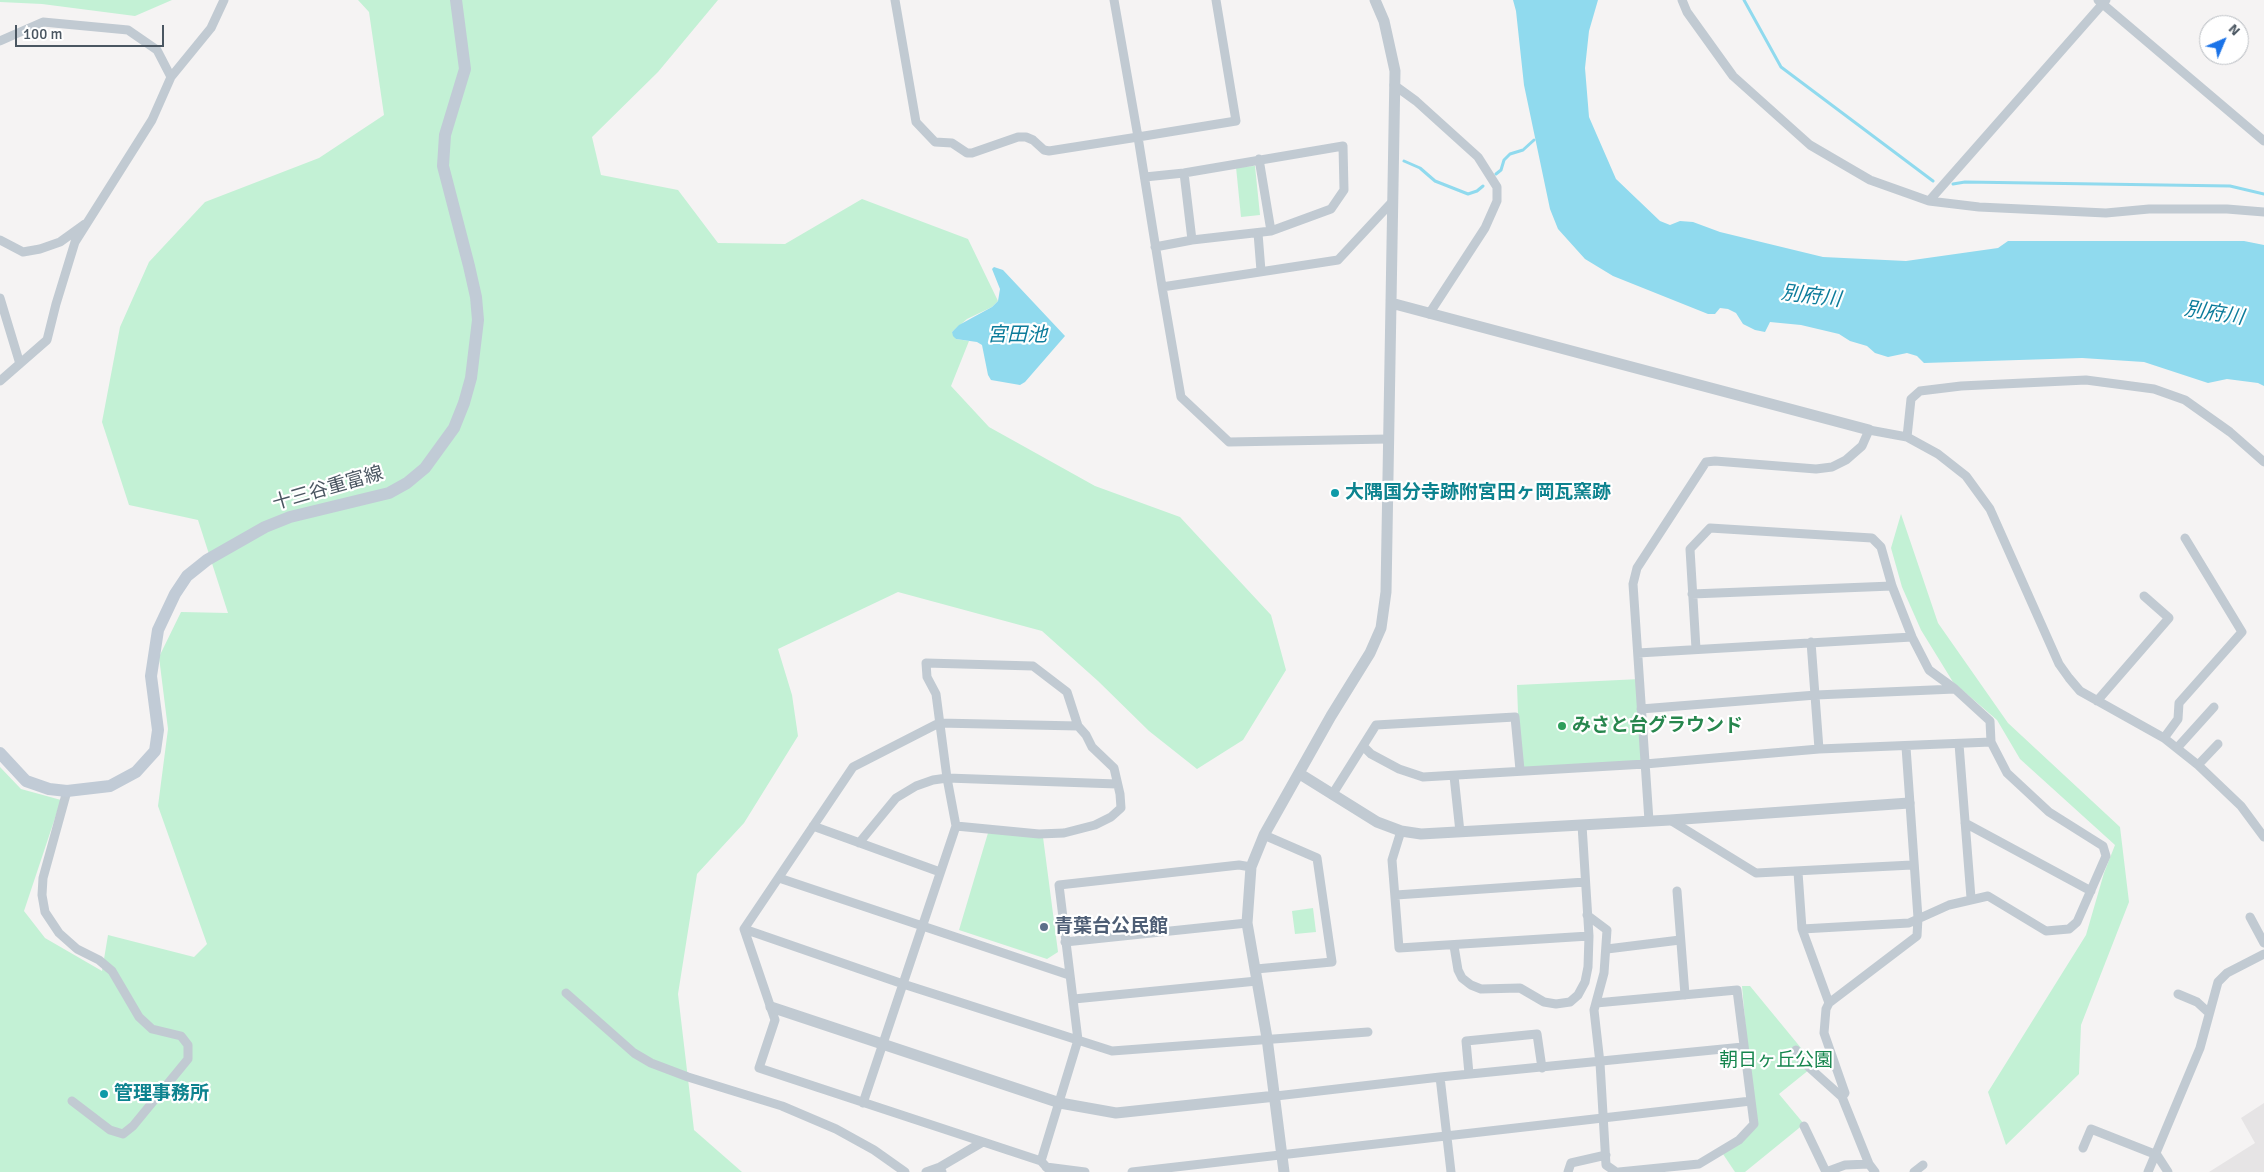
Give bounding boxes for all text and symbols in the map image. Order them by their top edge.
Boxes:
scale bar [18,15,166,47]
north arrow [2199,15,2249,65]
text: N [2225,20,2244,39]
text: 100 m [23,25,63,43]
water label: 別府川 [1780,281,1842,313]
water label: 別府川 [2182,297,2246,331]
water label: 宮田池 [987,324,1047,348]
street label: 十三谷重富線 [270,462,386,516]
place label: 大隅国分寺跡附宮田ヶ岡瓦窯跡 [1345,482,1611,504]
marker: 大隅国分寺跡附宮田ヶ岡瓦窯跡 [1329,487,1341,499]
place label: みさと台グラウンド [1572,715,1743,737]
marker: みさと台グラウンド [1556,720,1568,732]
place label: 青葉台公民館 [1054,916,1168,938]
marker: 青葉台公民館 [1038,921,1050,933]
park label: 朝日ヶ丘公園 [1719,1050,1833,1072]
place label: 管理事務所 [114,1083,209,1105]
marker: 管理事務所 [98,1088,110,1100]

